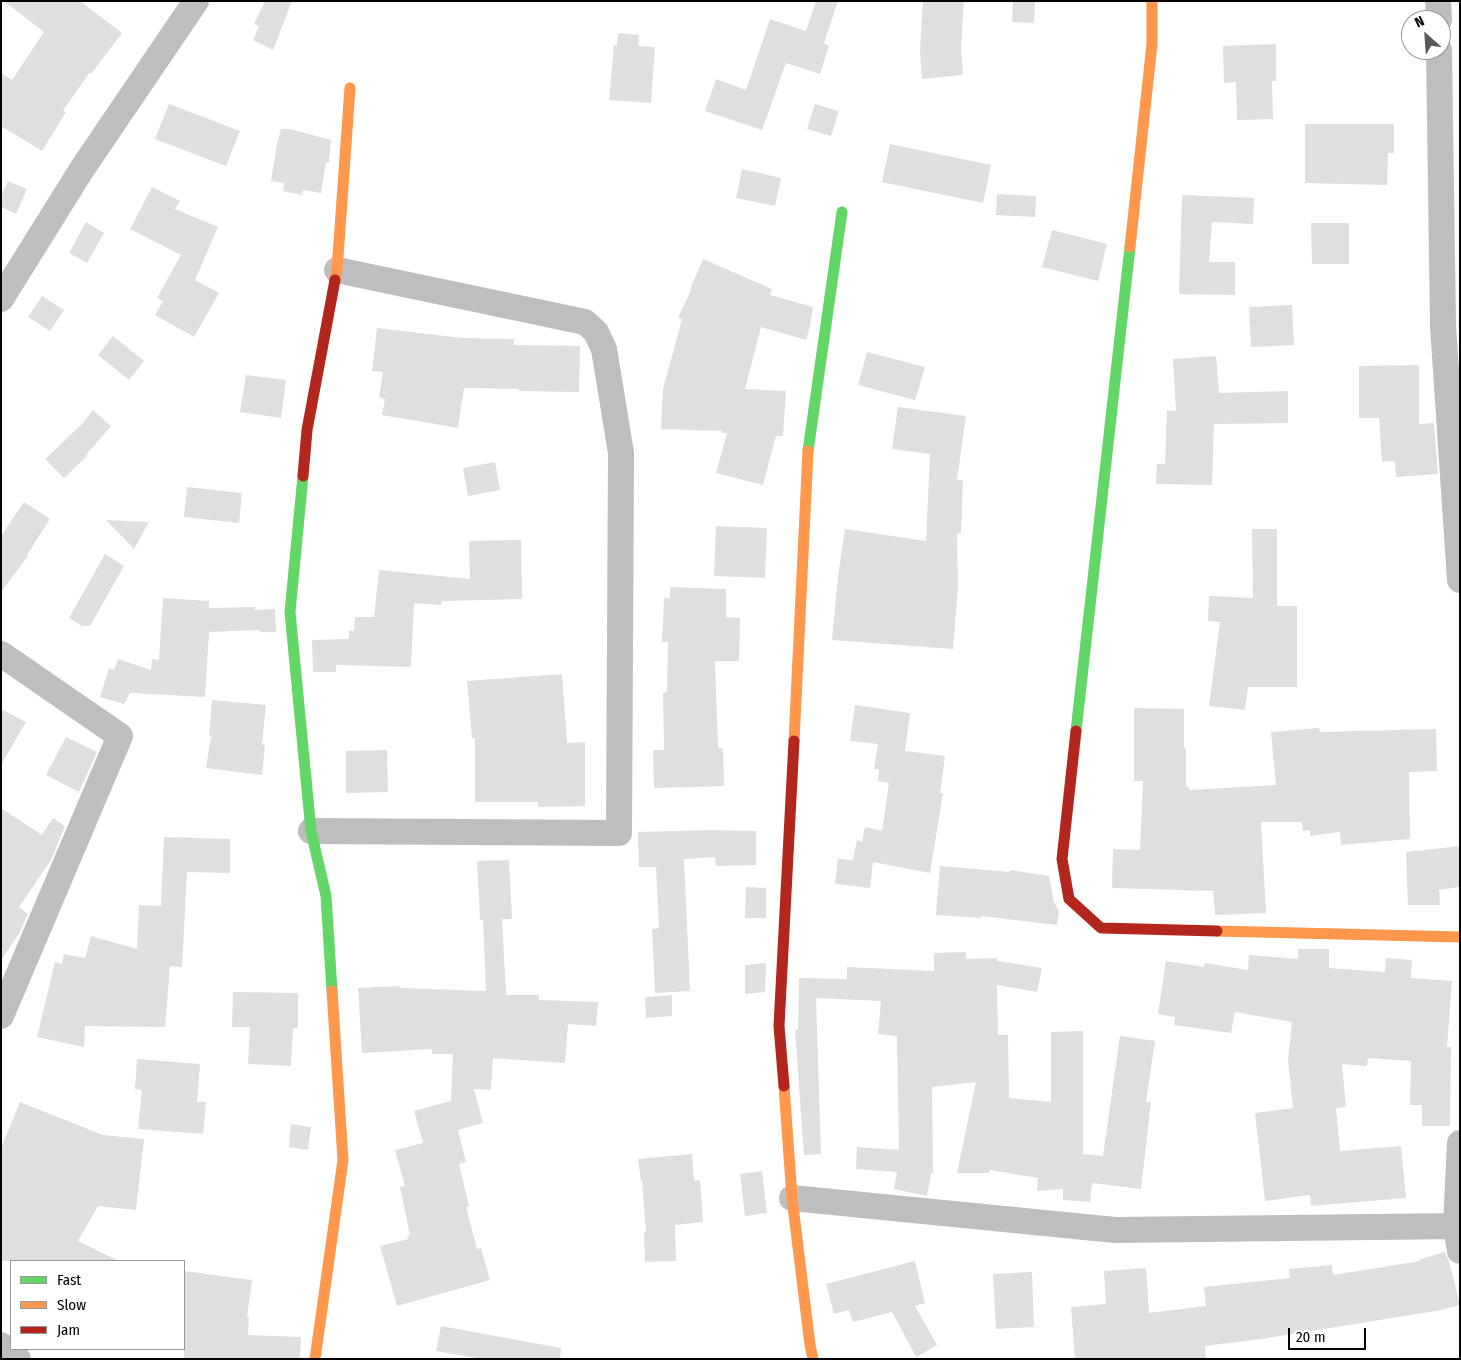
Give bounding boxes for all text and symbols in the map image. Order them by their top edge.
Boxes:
north arrow [1401,10,1451,60]
text: N [1412,12,1427,31]
legend [10,1260,185,1350]
text: Fast [57,1271,81,1289]
text: Slow [57,1296,86,1314]
scale bar [1291,1318,1368,1350]
text: Jam [57,1321,80,1339]
text: 20 m [1296,1328,1326,1346]

